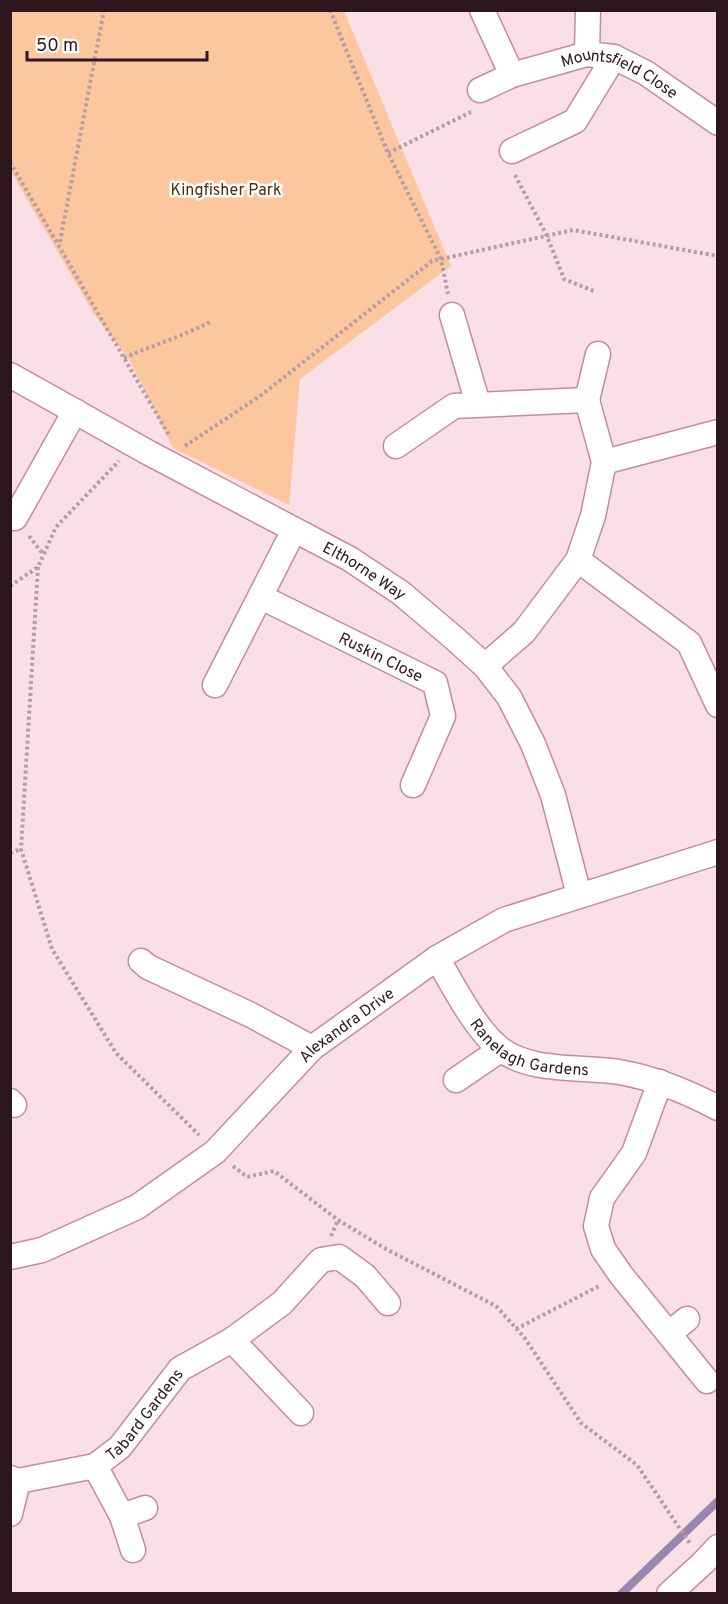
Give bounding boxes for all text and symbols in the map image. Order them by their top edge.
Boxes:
scale bar [27,24,207,62]
text: 50 m [36,35,78,58]
street label: Mountsfield Close [559,45,681,104]
park label: Kingfisher Park [171,181,281,201]
street label: Elthorne Way [319,538,410,605]
street label: Ruskin Close [335,629,426,687]
street label: Alexandra Drive [295,984,399,1068]
street label: Ranelagh Gardens [465,1015,589,1081]
street label: Tabard Gardens [103,1365,189,1466]

